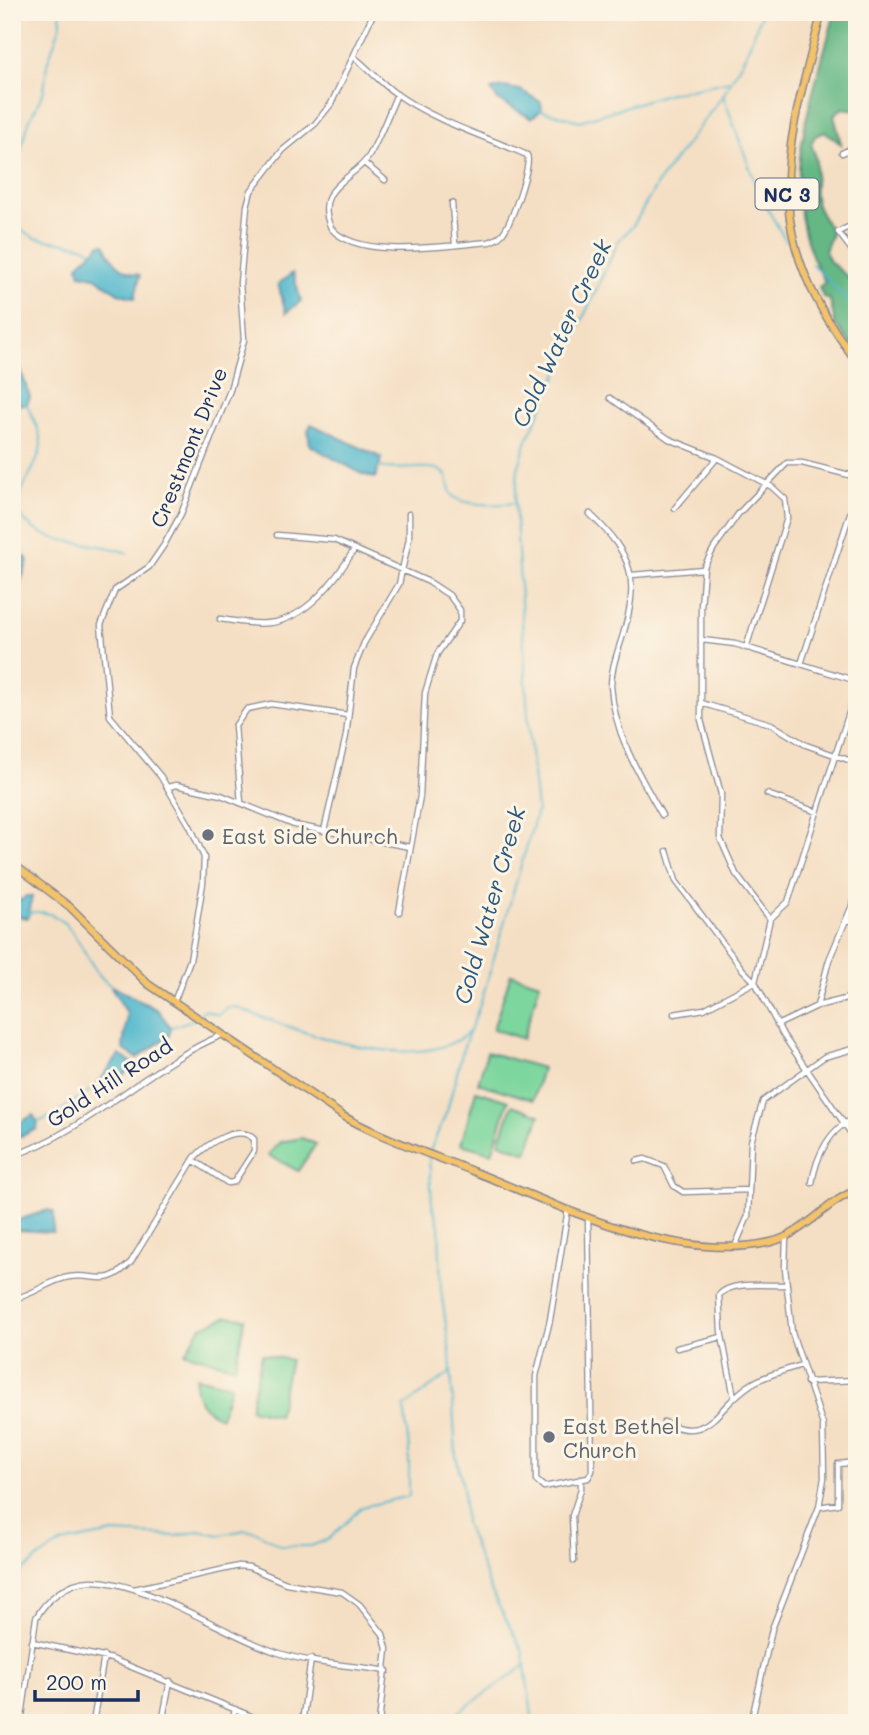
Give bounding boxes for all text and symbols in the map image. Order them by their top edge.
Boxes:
road number: NC 3 [756,178,818,210]
water label: Cold Water Creek [504,233,618,432]
street label: Crestmont Drive [144,363,232,531]
water label: Cold Water Creek [446,802,532,1007]
place label: East Side Church [222,822,398,849]
marker: East Side Church [200,827,216,843]
street label: Gold Hill Road [41,1031,177,1133]
place label: East Bethel Church [563,1412,680,1463]
marker: East Bethel Church [541,1429,557,1445]
scale bar [35,1658,138,1702]
text: 200 m [46,1668,107,1695]

